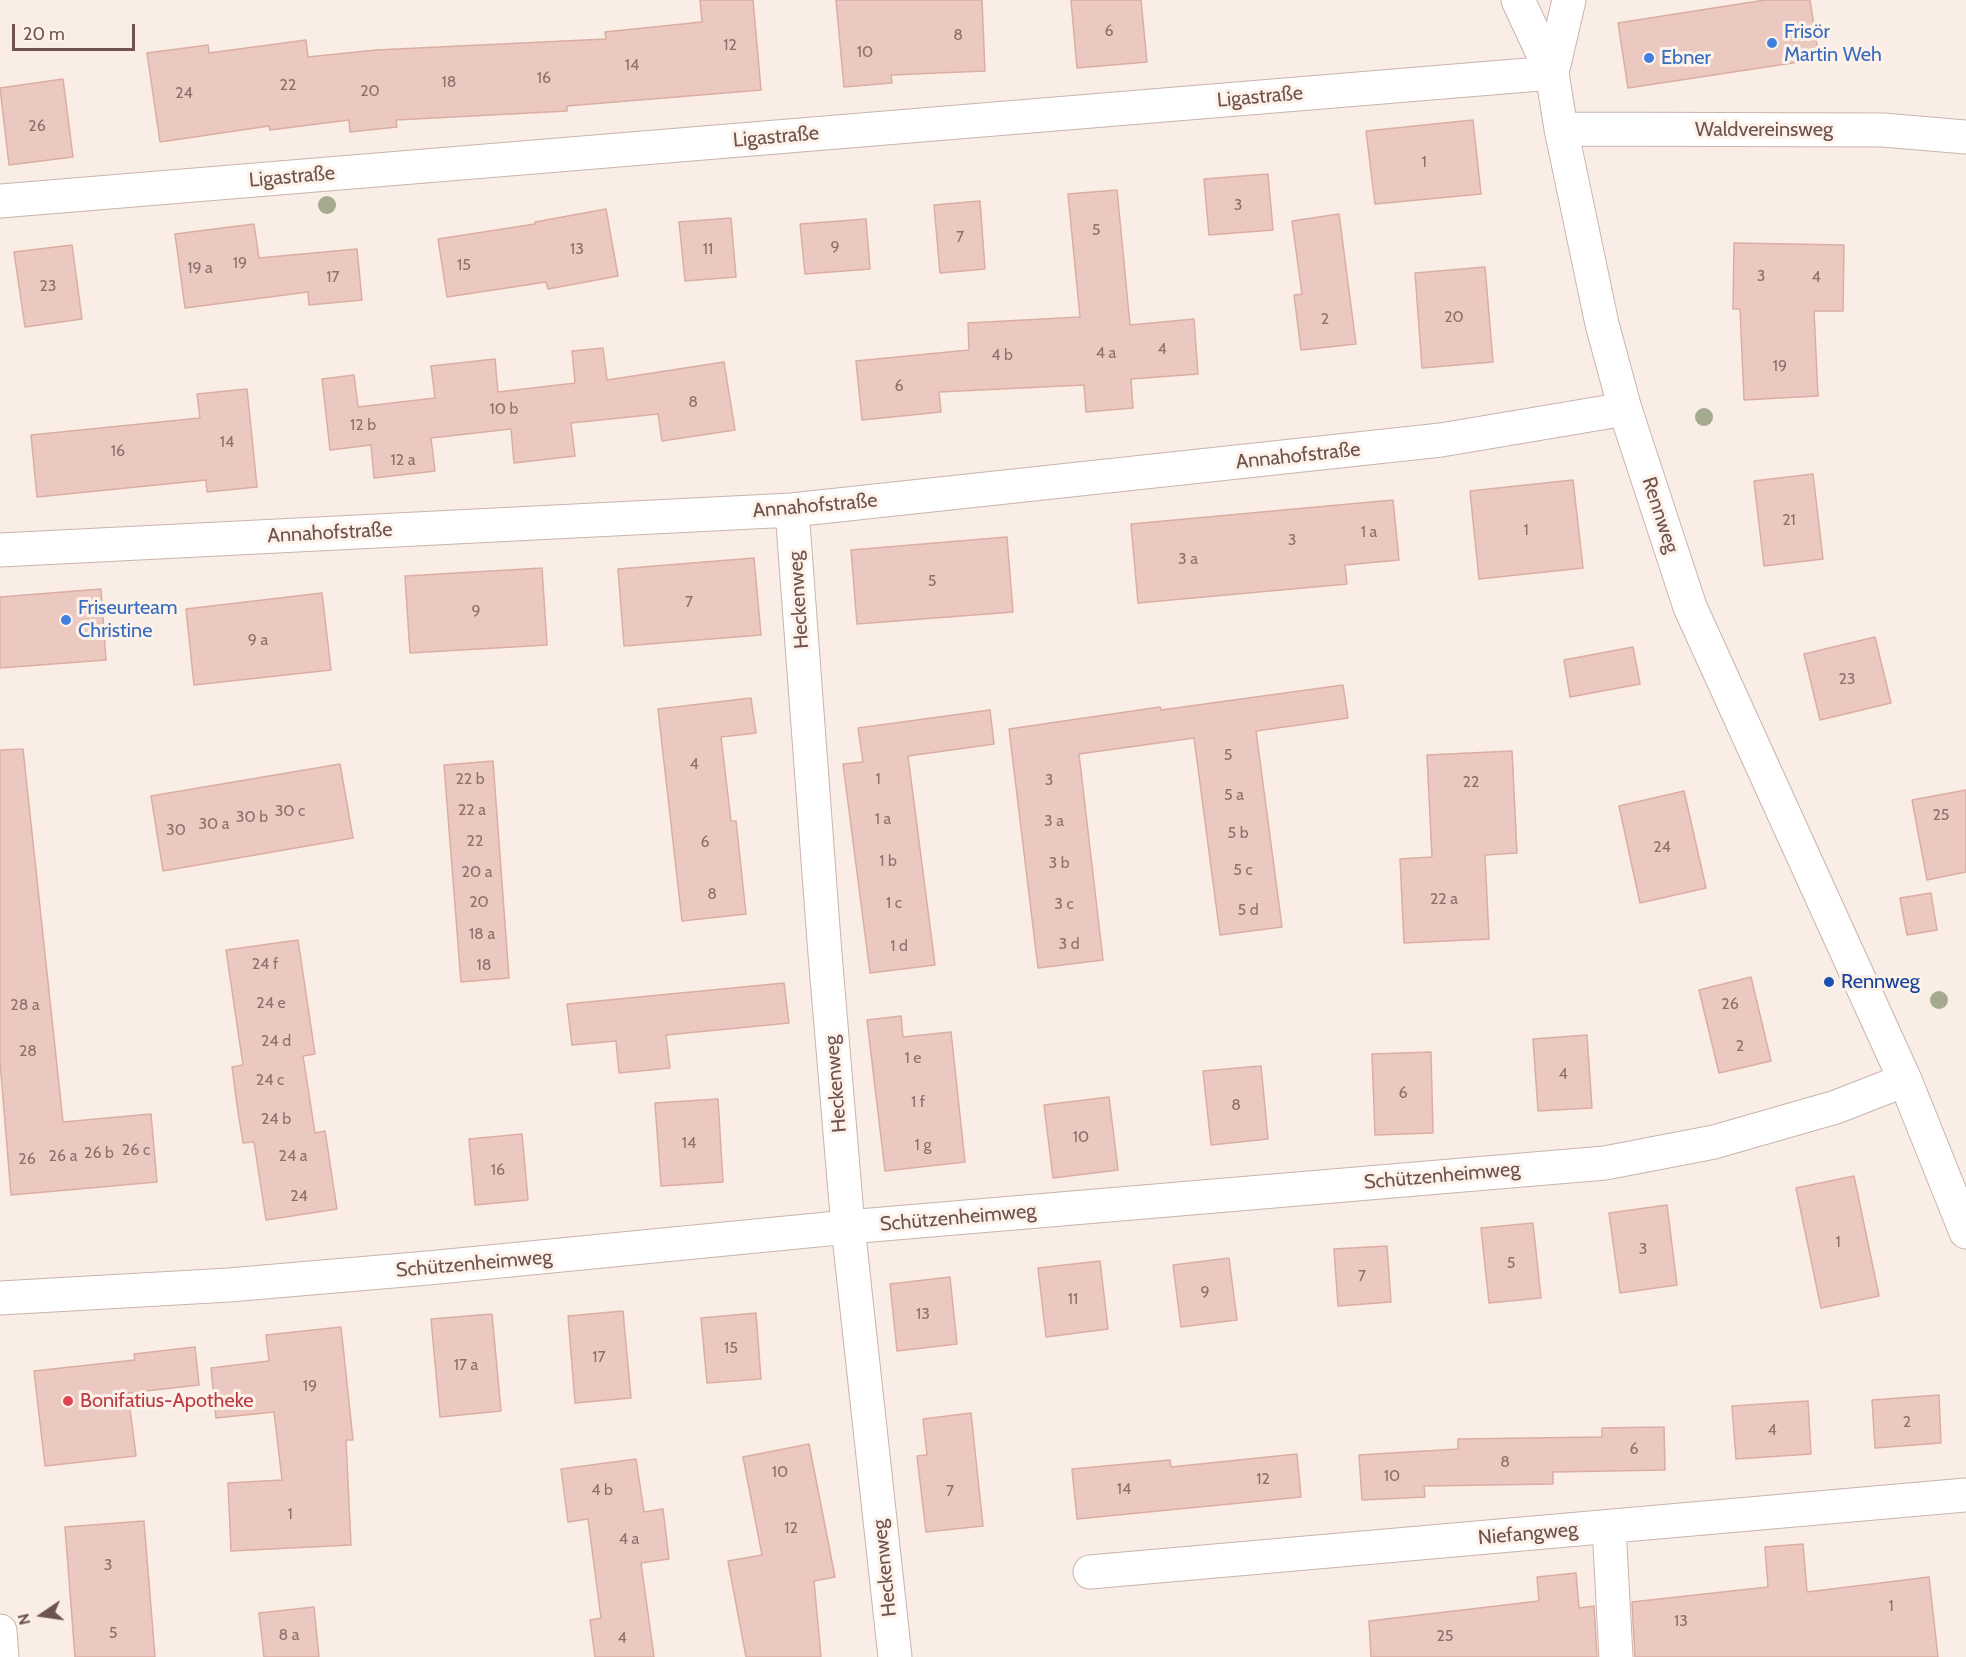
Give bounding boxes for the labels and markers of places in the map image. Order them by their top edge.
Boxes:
place label: Frisör Martin Weh [1784,20,1882,67]
marker: Frisör Martin Weh [1765,36,1779,50]
place label: Ebner [1661,46,1711,70]
marker: Ebner [1642,51,1656,65]
place label: Friseurteam Christine [78,596,177,643]
marker: Friseurteam Christine [59,613,73,627]
place label: Rennweg [1841,970,1920,994]
marker: Rennweg [1822,975,1836,989]
place label: Bonifatius-Apotheke [80,1389,253,1413]
marker: Bonifatius-Apotheke [61,1394,75,1408]

